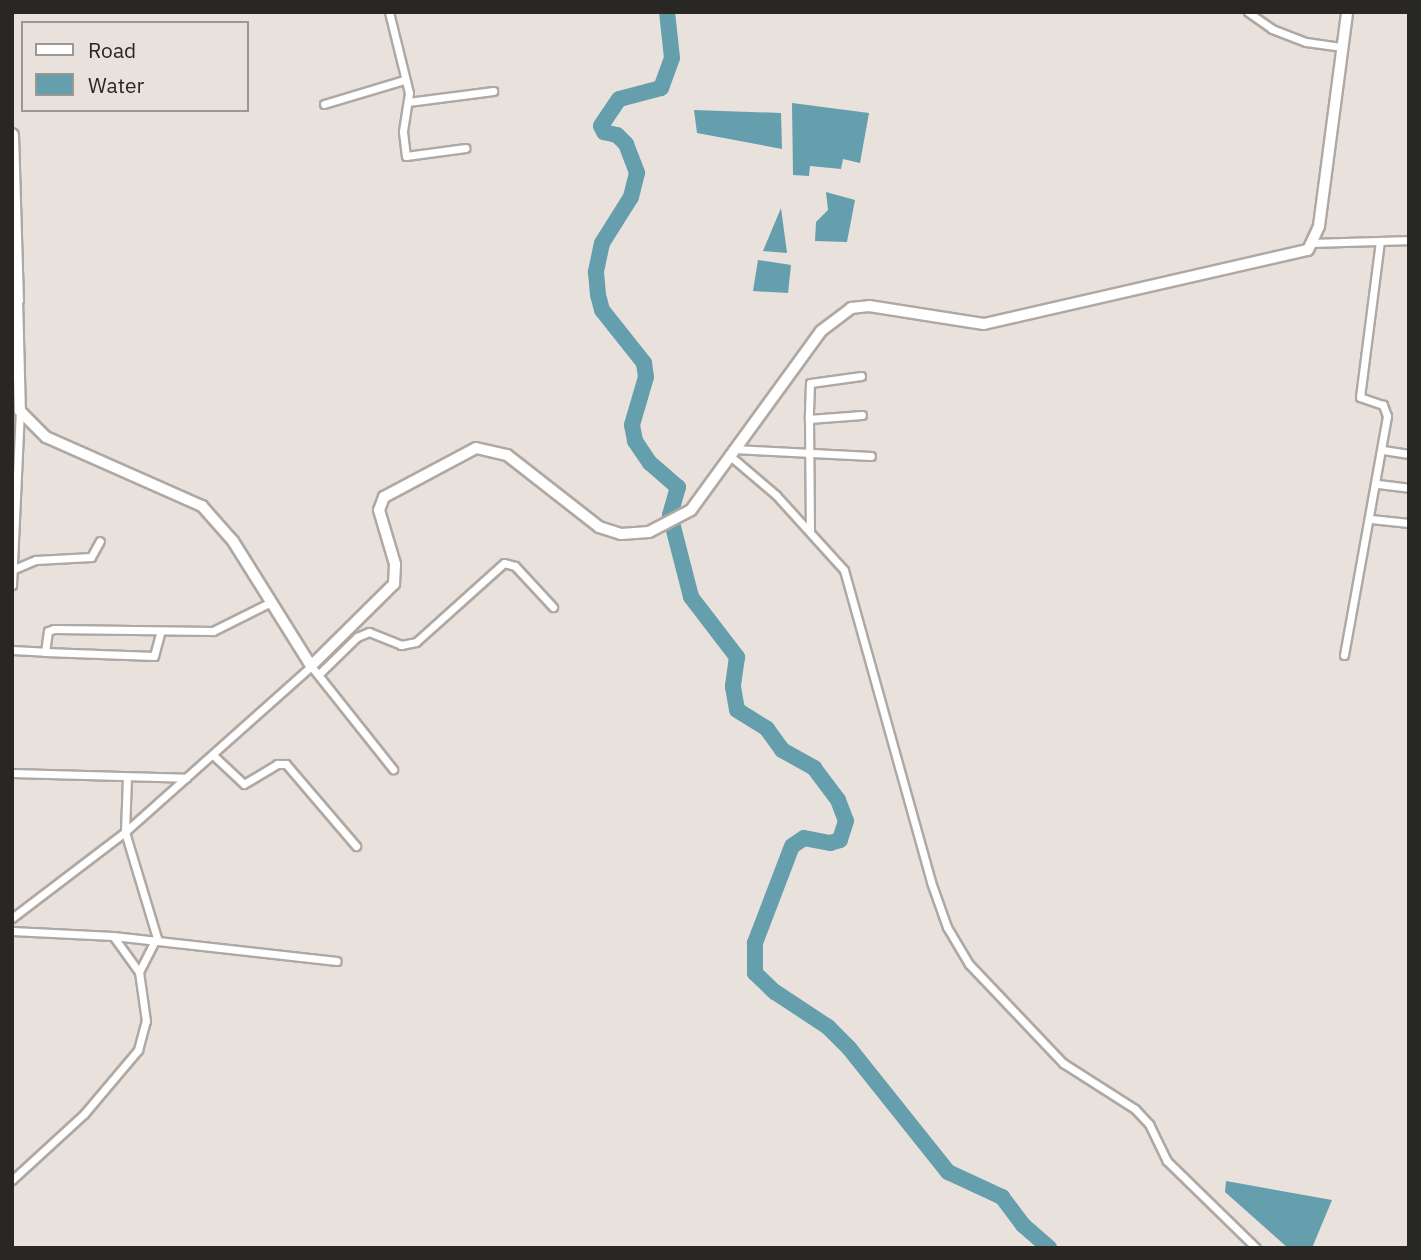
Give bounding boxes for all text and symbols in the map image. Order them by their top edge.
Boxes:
legend [21,21,248,112]
text: Road [88,36,136,64]
text: Water [88,71,144,99]

